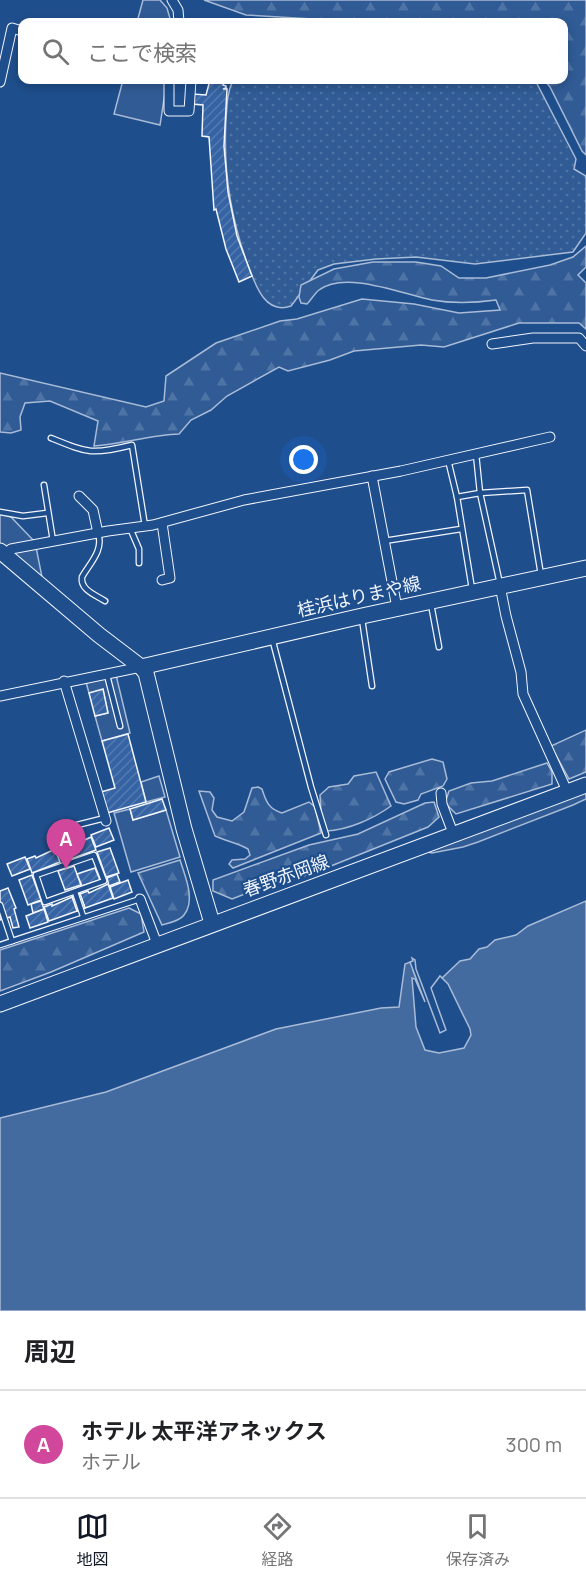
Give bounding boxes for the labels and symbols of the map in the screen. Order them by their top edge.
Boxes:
your location [289,445,318,474]
street label: 桂浜はりまや線 [295,570,423,622]
pin: A [46,820,86,869]
street label: 春野赤岡線 [239,848,332,902]

